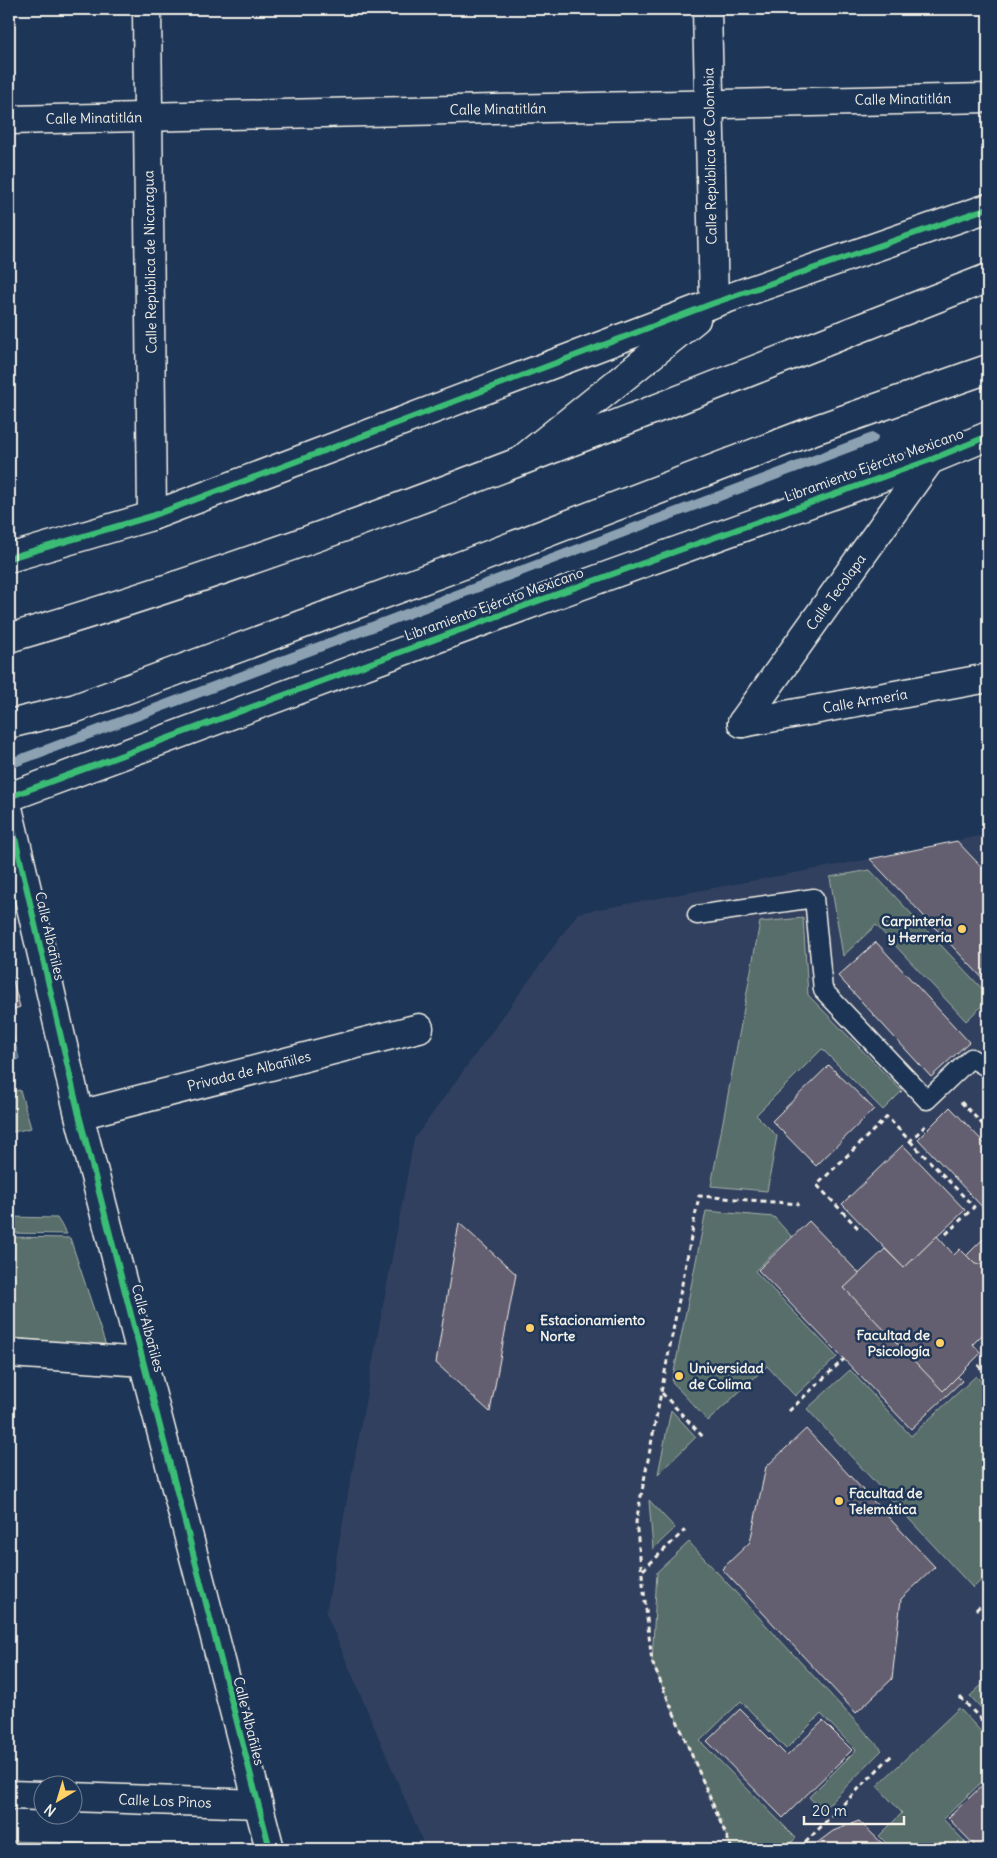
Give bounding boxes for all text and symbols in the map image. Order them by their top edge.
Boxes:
street label: Calle República de Colombia [699,67,721,245]
street label: Calle Minatitlán [855,89,951,109]
street label: Calle Minatitlán [450,99,546,119]
street label: Calle Minatitlán [46,108,142,128]
street label: Calle República de Nicaragua [139,170,161,354]
street label: Libramiento Ejército Mexicano [782,424,966,506]
street label: Calle Tecolapa [802,550,870,634]
street label: Libramiento Ejército Mexicano [402,563,586,645]
street label: Calle Armería [821,685,909,717]
street label: Calle Albañiles [31,890,69,982]
place label: Carpintería y Herrería [881,912,952,946]
marker: Carpintería y Herrería [956,923,968,935]
street label: Privada de Albañiles [185,1047,313,1095]
street label: Calle Albañiles [128,1282,168,1374]
place label: Estacionamiento Norte [540,1311,645,1345]
marker: Estacionamiento Norte [524,1322,536,1334]
place label: Facultad de Psicología [856,1326,930,1360]
marker: Facultad de Psicología [934,1337,946,1349]
place label: Universidad de Colima [689,1359,764,1393]
marker: Universidad de Colima [673,1370,685,1382]
place label: Facultad de Telemática [849,1484,923,1518]
marker: Facultad de Telemática [833,1495,845,1507]
street label: Calle Albañiles [229,1675,269,1767]
north arrow [32,1776,82,1826]
street label: Calle Los Pinos [118,1790,212,1812]
scale bar [804,1793,904,1825]
text: N [41,1800,59,1820]
text: 20 m [812,1801,847,1820]

